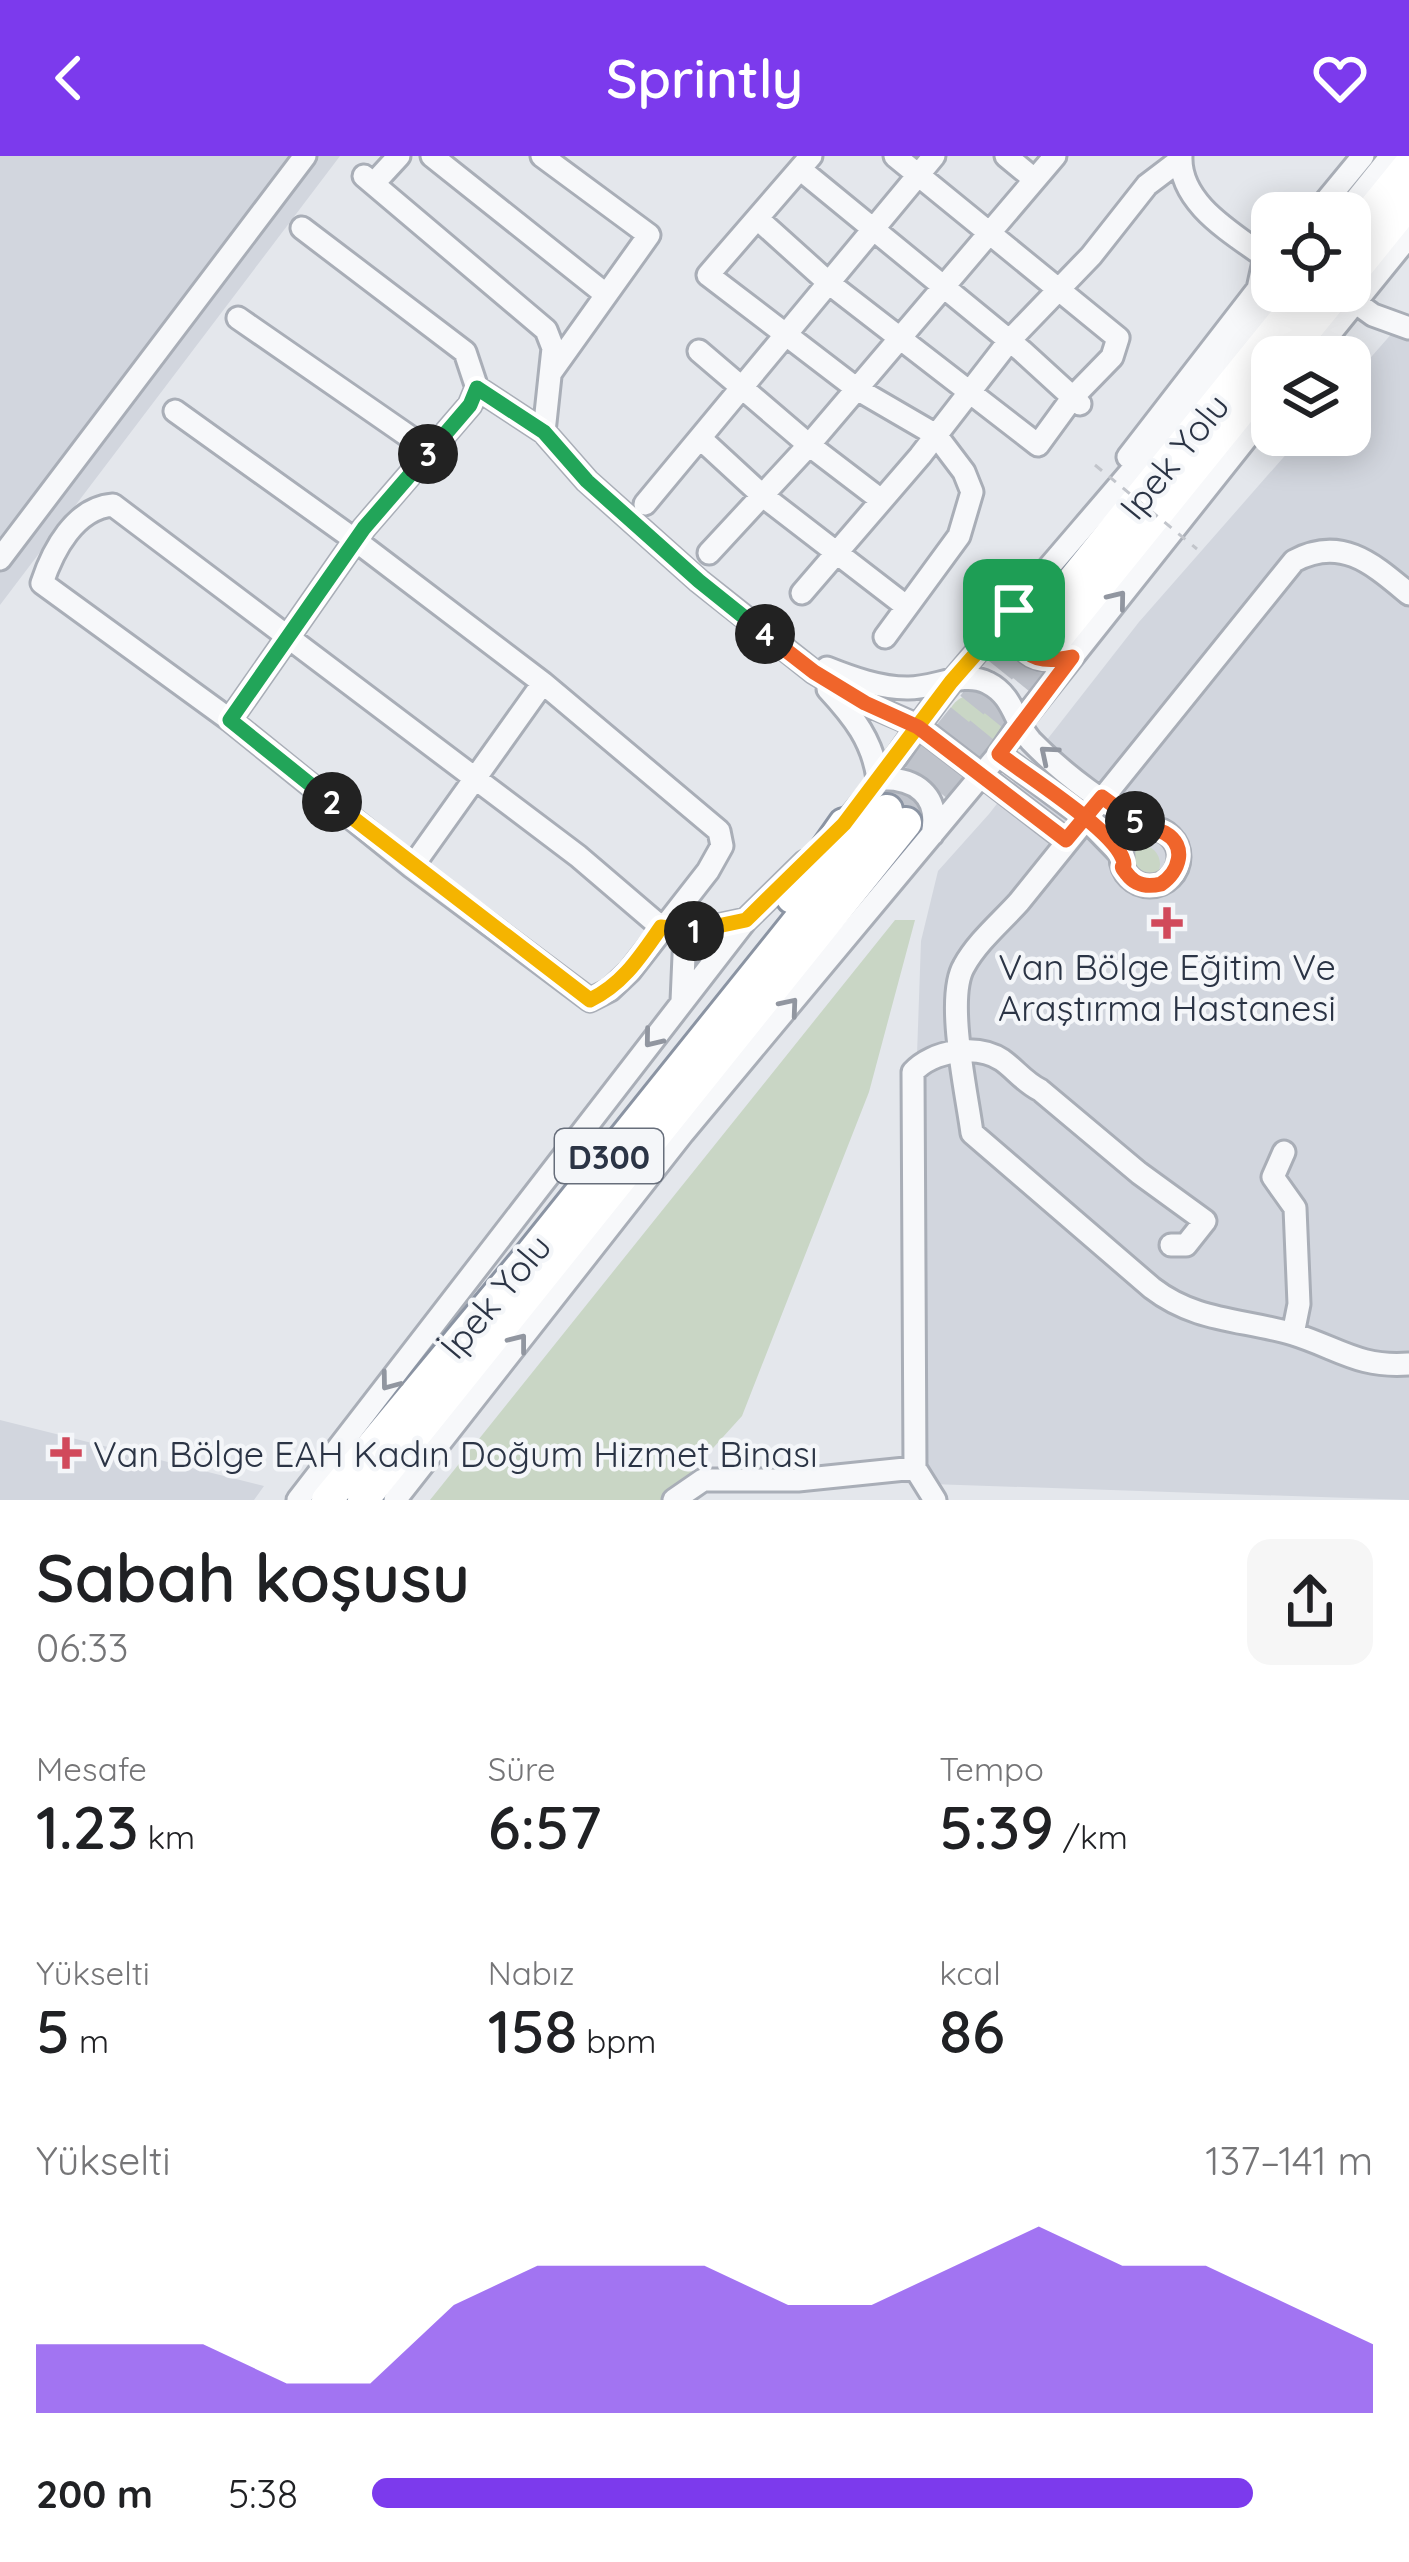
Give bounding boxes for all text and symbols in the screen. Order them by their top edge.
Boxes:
text: Sprintly [606,44,803,112]
icon: back [36,45,102,111]
icon: heart [1307,45,1373,111]
map controls [1251,192,1371,456]
button: locate [1251,192,1371,312]
button: layers [1251,336,1371,456]
street label: Ipek Yolu [1110,384,1238,528]
pin: 3 [398,424,458,484]
text: 3 [419,433,437,474]
pin [963,559,1065,661]
icon: arrive [981,577,1047,643]
one-way arrow [1104,590,1125,612]
pin: 4 [735,604,795,664]
text: 4 [755,613,775,654]
one-way arrow [1040,747,1062,769]
pin: 2 [302,772,362,832]
text: 2 [323,781,341,822]
pin: 5 [1105,791,1165,851]
text: 5 [1125,800,1145,841]
pin: 1 [664,901,724,961]
marker: Van Bölge Eğitim Ve Araştırma Hastanesi [1151,907,1183,939]
text: 1 [688,910,700,951]
place label: Van Bölge Eğitim Ve Araştırma Hastanesi [998,944,1336,1030]
one-way arrow [776,997,798,1019]
one-way arrow [645,1025,666,1047]
road number: D300 [555,1129,663,1183]
street label: İpek Yolu [430,1224,560,1368]
one-way arrow [505,1334,526,1356]
one-way arrow [382,1369,404,1390]
place label: Van Bölge EAH Kadın Doğum Hizmet Binası [93,1431,818,1476]
marker: Van Bölge EAH Kadın Doğum Hizmet Binası [50,1437,82,1469]
text: Sabah koşusu [36,1536,470,1619]
button: share [1247,1539,1373,1665]
text: 06:33 [36,1623,128,1672]
text: Mesafe [36,1748,147,1789]
text: Süre [488,1748,556,1789]
text: Tempo [939,1748,1044,1789]
text: 1.23 [36,1789,138,1864]
text: 6:57 [488,1789,601,1864]
text: 5:39 [939,1789,1054,1864]
text: km [138,1816,195,1857]
text: /km [1054,1816,1128,1857]
text: Yükselti [36,1952,150,1993]
text: Nabız [488,1952,575,1993]
text: kcal [939,1952,1001,1993]
text: 5 [36,1993,70,2068]
text: 158 [488,1993,577,2068]
text: 86 [939,1993,1005,2068]
text: m [70,2020,109,2061]
text: bpm [577,2020,656,2061]
text: Yükselti [36,2136,171,2185]
text: 137–141 m [1205,2136,1373,2185]
text: 200 m [36,2469,153,2518]
text: 5:38 [228,2469,298,2518]

